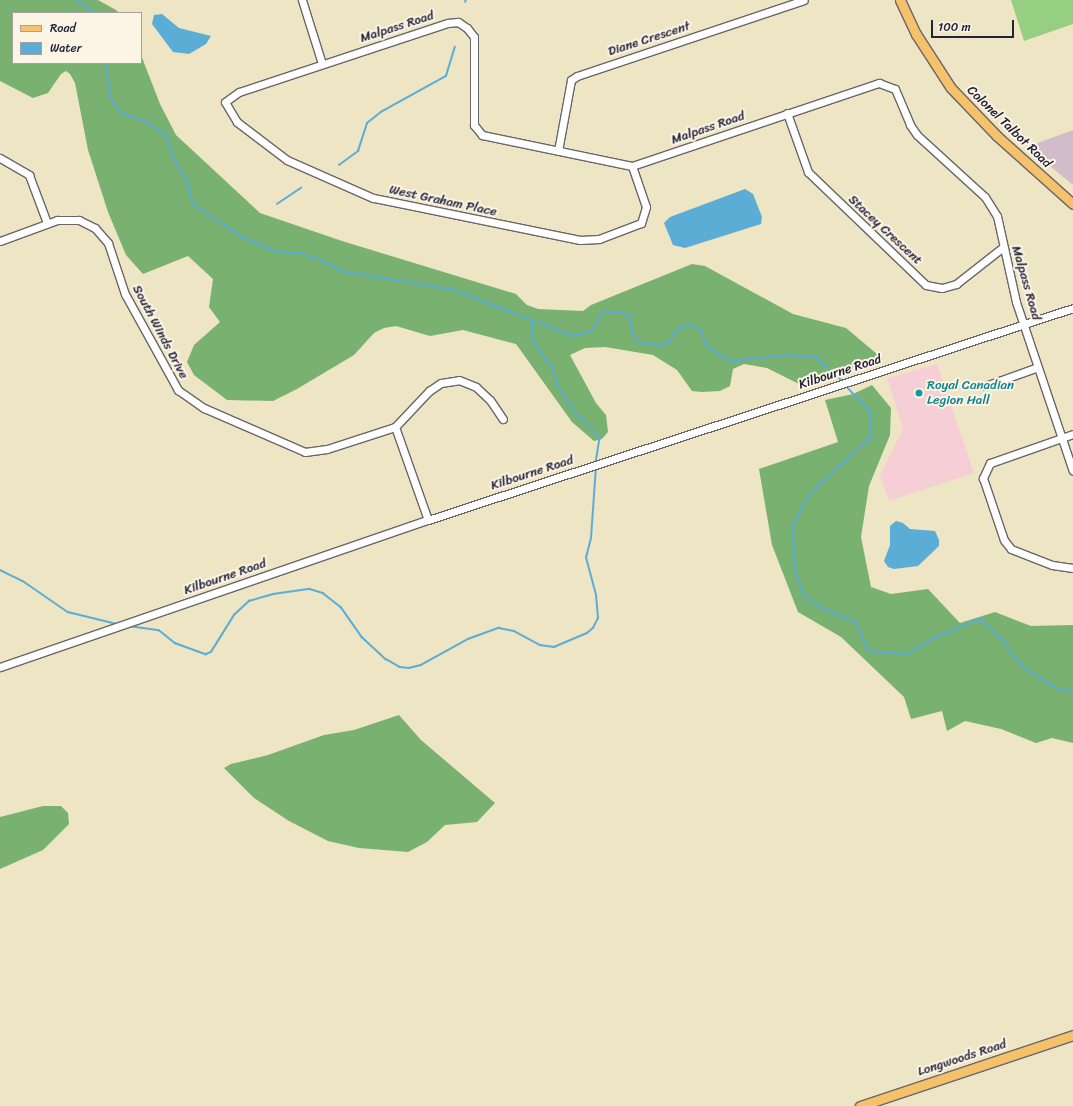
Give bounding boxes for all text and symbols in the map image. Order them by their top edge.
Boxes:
street label: Malpass Road [358,8,436,46]
legend [12,12,142,64]
scale bar [933,12,1016,38]
text: 100 m [938,16,971,38]
text: Road [50,17,76,39]
street label: Diane Crescent [605,18,693,60]
text: Water [50,37,82,59]
street label: Colonel Talbot Road [963,83,1055,171]
street label: Malpass Road [669,108,747,148]
street label: West Graham Place [388,182,498,220]
street label: Stacey Crescent [845,192,925,268]
street label: Malpass Road [1008,244,1044,322]
street label: South Winds Drive [129,283,191,381]
street label: Kilbourne Road [797,351,883,393]
place label: Royal Canadian Legion Hall [927,378,1014,409]
marker: Royal Canadian Legion Hall [914,388,924,398]
street label: Kilbourne Road [489,452,575,494]
street label: Kilbourne Road [182,556,268,598]
street label: Longwoods Road [916,1036,1008,1080]

